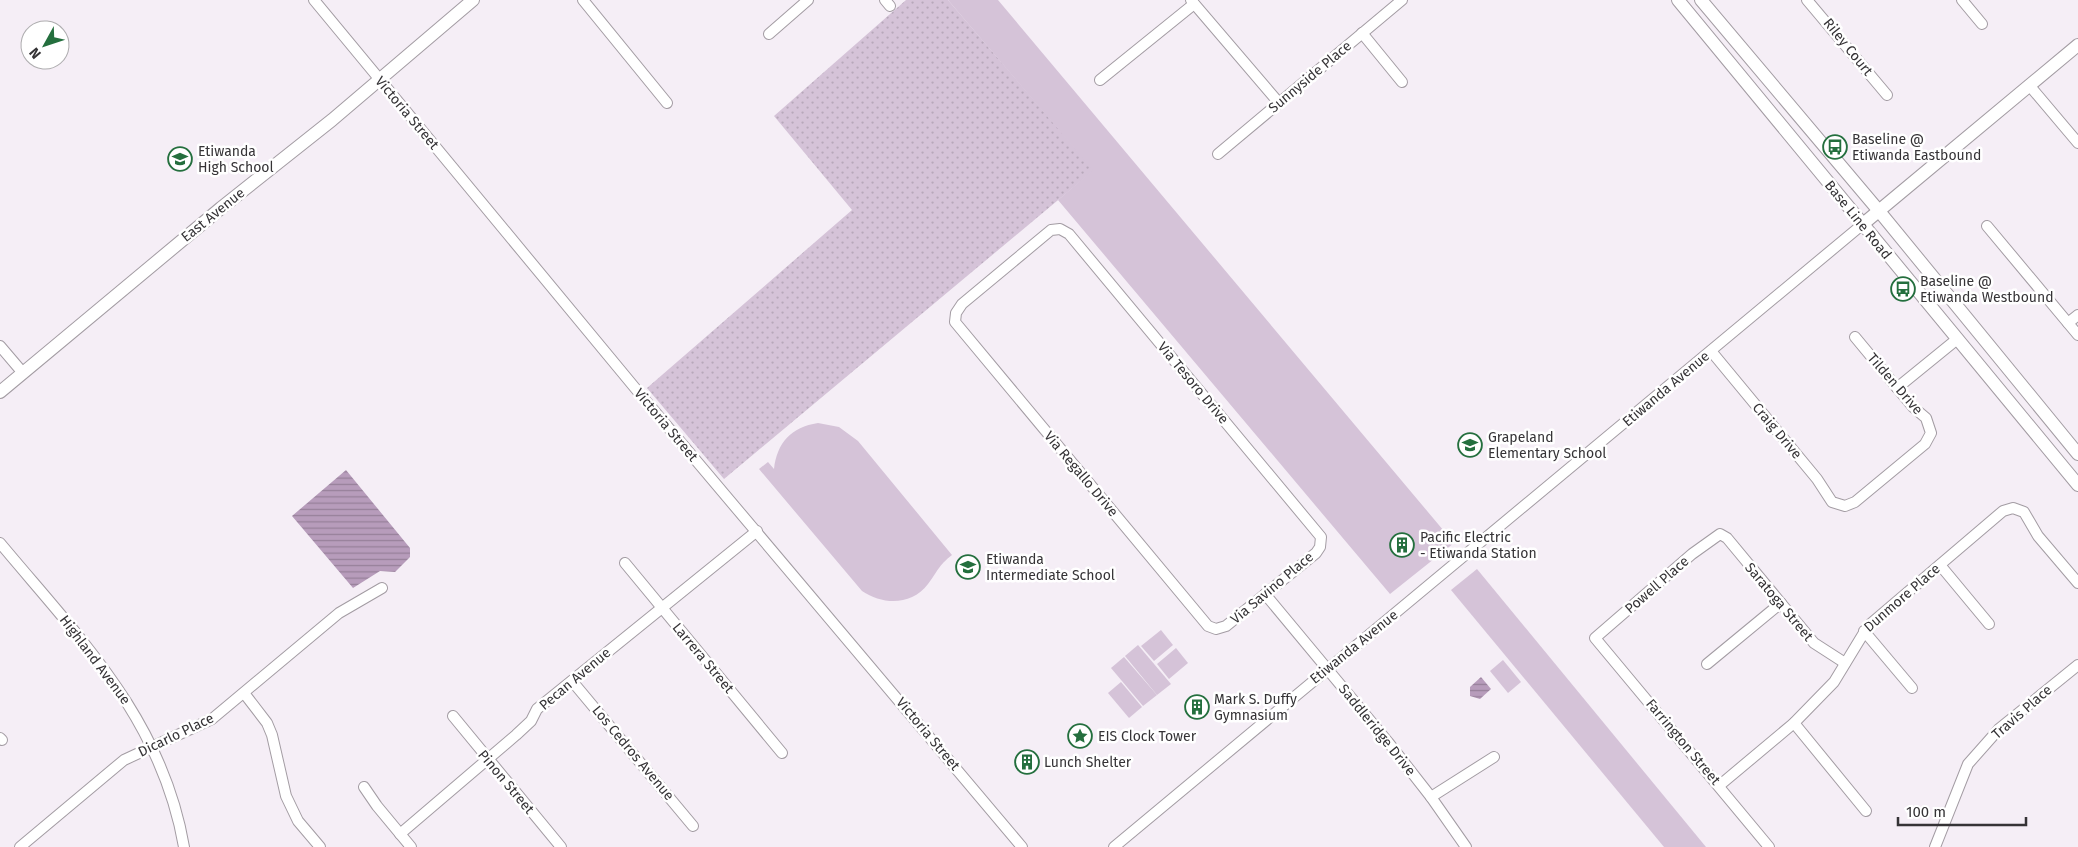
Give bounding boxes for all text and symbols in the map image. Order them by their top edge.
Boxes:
street label: Riley Court [1820,15,1877,80]
north arrow [20,20,70,70]
street label: Sunnyside Place [1265,37,1355,117]
text: N [26,44,45,62]
street label: Victoria Street [372,73,443,154]
place label: Baseline @ Etiwanda Eastbound [1852,131,1981,164]
bus stop icon: Baseline @ Etiwanda Eastbound [1822,134,1848,160]
place label: Etiwanda High School [198,143,274,176]
school or university icon: Etiwanda High School [167,146,193,172]
street label: Base Line Road [1821,177,1895,263]
street label: East Avenue [178,184,248,246]
place label: Baseline @ Etiwanda Westbound [1920,273,2054,306]
bus stop icon: Baseline @ Etiwanda Westbound [1890,276,1916,302]
street label: Via Tesoro Drive [1154,339,1232,427]
street label: Etiwanda Avenue [1619,348,1713,430]
street label: Tilden Drive [1864,350,1926,418]
street label: Victoria Street [631,385,702,466]
street label: Craig Drive [1749,400,1805,462]
street label: Via Regallo Drive [1040,428,1122,520]
place label: Grapeland Elementary School [1488,429,1606,462]
school or university icon: Grapeland Elementary School [1457,432,1483,458]
place label: Pacific Electric - Etiwanda Station [1420,529,1537,562]
building icon: Pacific Electric - Etiwanda Station [1389,532,1415,558]
street label: Via Savino Place [1227,548,1317,628]
place label: Etiwanda Intermediate School [986,551,1115,584]
street label: Powell Place [1622,553,1692,617]
school or university icon: Etiwanda Intermediate School [955,554,981,580]
street label: Saratoga Street [1741,559,1817,645]
street label: Dunmore Place [1860,560,1944,636]
street label: Etiwanda Avenue [1307,606,1401,688]
street label: Highland Avenue [56,612,134,708]
street label: Larrera Street [669,619,738,697]
street label: Pecan Avenue [536,644,614,714]
street label: Saddleridge Drive [1335,681,1419,779]
street label: Travis Place [1989,681,2055,743]
place label: Mark S. Duffy Gymnasium [1214,691,1297,724]
street label: Victoria Street [893,694,964,775]
building icon: Mark S. Duffy Gymnasium [1184,694,1210,720]
street label: Farrington Street [1642,696,1724,789]
street label: Los Cedros Avenue [588,702,678,804]
street label: Dicarlo Place [135,709,217,761]
place icon: EIS Clock Tower [1067,723,1093,749]
place label: EIS Clock Tower [1098,728,1197,745]
street label: Pinon Street [474,747,538,818]
building icon: Lunch Shelter [1014,749,1040,775]
place label: Lunch Shelter [1044,754,1132,771]
scale bar [1898,794,2026,826]
text: 100 m [1906,803,1946,821]

